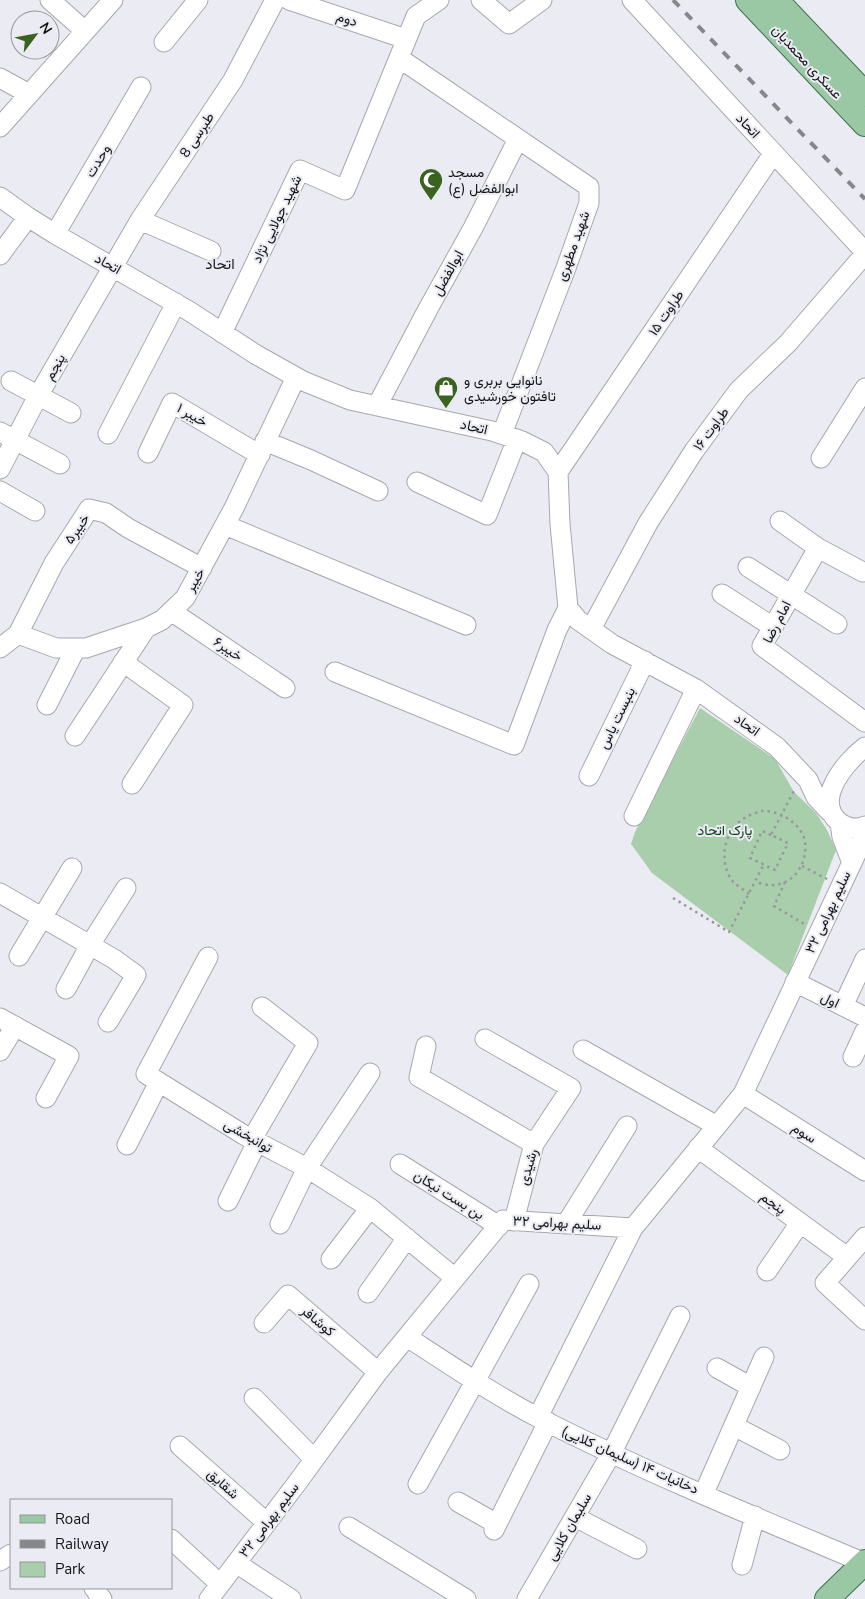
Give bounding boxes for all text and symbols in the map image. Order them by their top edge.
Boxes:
street label: دوم [334,7,360,31]
north arrow [10,10,60,60]
text: N [35,19,56,38]
street label: عسکری محمدیان [768,21,846,103]
street label: طبرسی 8 [175,109,219,161]
street label: اتحاد [732,109,764,143]
street label: وحدت [81,141,115,181]
place label: مسجد ابوالفضل (ع) [448,163,518,199]
mosque icon: مسجد ابوالفضل (ع) [418,167,444,201]
street label: شهید جولایی نژاد [248,172,306,266]
street label: شهید مطهری [552,208,594,284]
street label: ابوالفضل [428,247,468,299]
street label: اتحاد [91,249,125,279]
district label: اتحاد [205,254,235,274]
street label: طراوت ۱۵ [644,286,688,340]
street label: پنجم [40,350,70,384]
place label: نانوایی بربری و تافتون خورشیدی [464,371,556,406]
shop icon: نانوایی بربری و تافتون خورشیدی [433,375,459,409]
street label: خیبر ۱ [173,399,211,431]
street label: طراوت ۱۶ [689,403,733,455]
street label: اتحاد [458,415,490,439]
street label: خیبر۵ [60,510,94,548]
street label: خیبر [180,565,209,596]
street label: امام رضا [758,597,796,647]
street label: خیبر۶ [210,632,246,666]
street label: بنبست یاس [594,684,640,752]
street label: اتحاد [730,709,764,741]
park label: پارک اتحاد [698,821,752,840]
street label: سلیم بهرامی ۳۲ [801,868,855,956]
street label: اول [818,987,842,1013]
street label: توانبخشی [220,1115,276,1157]
street label: سوم [788,1118,820,1148]
street label: رشیدی [514,1146,542,1187]
street label: بن بست نیکان [410,1166,488,1224]
street label: پنجم [756,1187,790,1219]
street label: سلیم بهرامی ۳۲ [512,1211,602,1235]
street label: کوشافر [296,1301,339,1341]
street label: دخانیات ۱۴ (سلیمان کلایی) [558,1421,702,1499]
street label: شقایق [203,1465,243,1503]
street label: سلیم بهرامی ۳۲ [235,1479,303,1561]
street label: سلیمان کلایی [542,1490,596,1564]
legend [10,1499,172,1589]
text: Road [55,1509,90,1529]
text: Railway [55,1534,109,1554]
text: Park [55,1559,85,1579]

